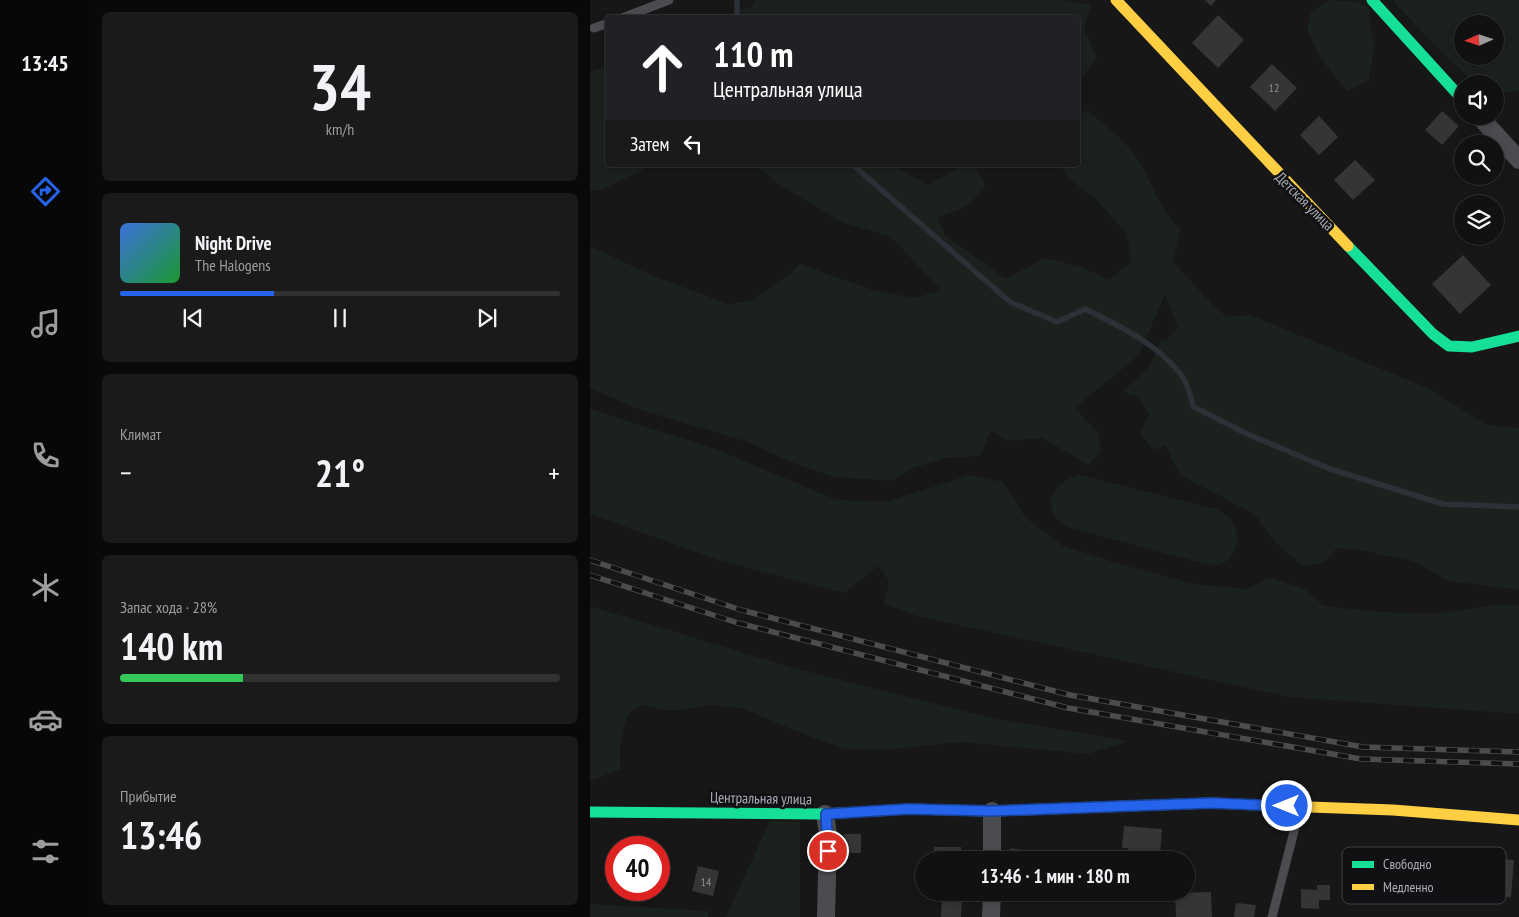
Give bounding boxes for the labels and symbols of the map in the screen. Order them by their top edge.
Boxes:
north arrow [1454,15,1504,65]
house number: 12 [1269,80,1279,95]
street label: Детская улица [1272,168,1338,234]
position arrow [1260,779,1312,831]
street label: Центральная улица [710,788,812,808]
pin [807,830,849,872]
speed limit sign: 40 [605,836,670,901]
legend [1342,847,1506,904]
text: Свободно [1383,855,1431,873]
house number: 14 [701,874,712,889]
text: Медленно [1383,878,1434,896]

